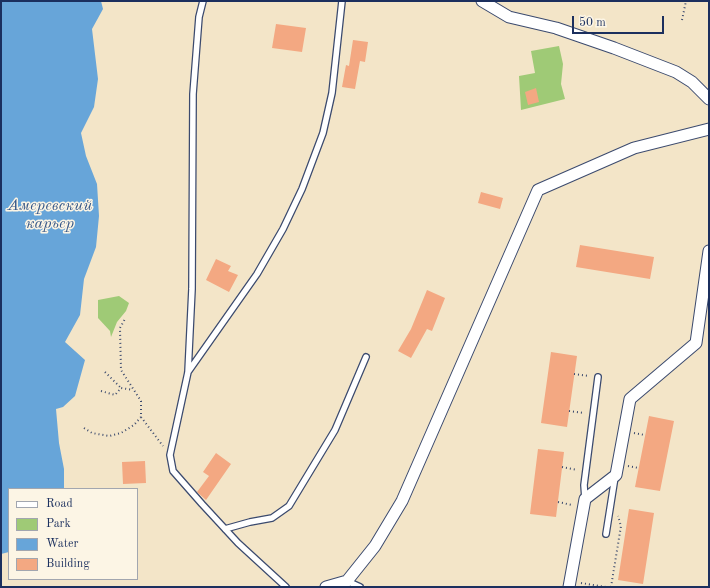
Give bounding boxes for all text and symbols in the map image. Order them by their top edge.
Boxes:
scale bar [574,8,666,34]
text: 50 m [579,17,606,29]
water label: Амеревский карьер [8,196,92,234]
legend [8,488,138,580]
text: Road [46,498,73,510]
text: Park [46,518,71,530]
text: Water [46,538,78,550]
text: Building [46,558,90,570]

